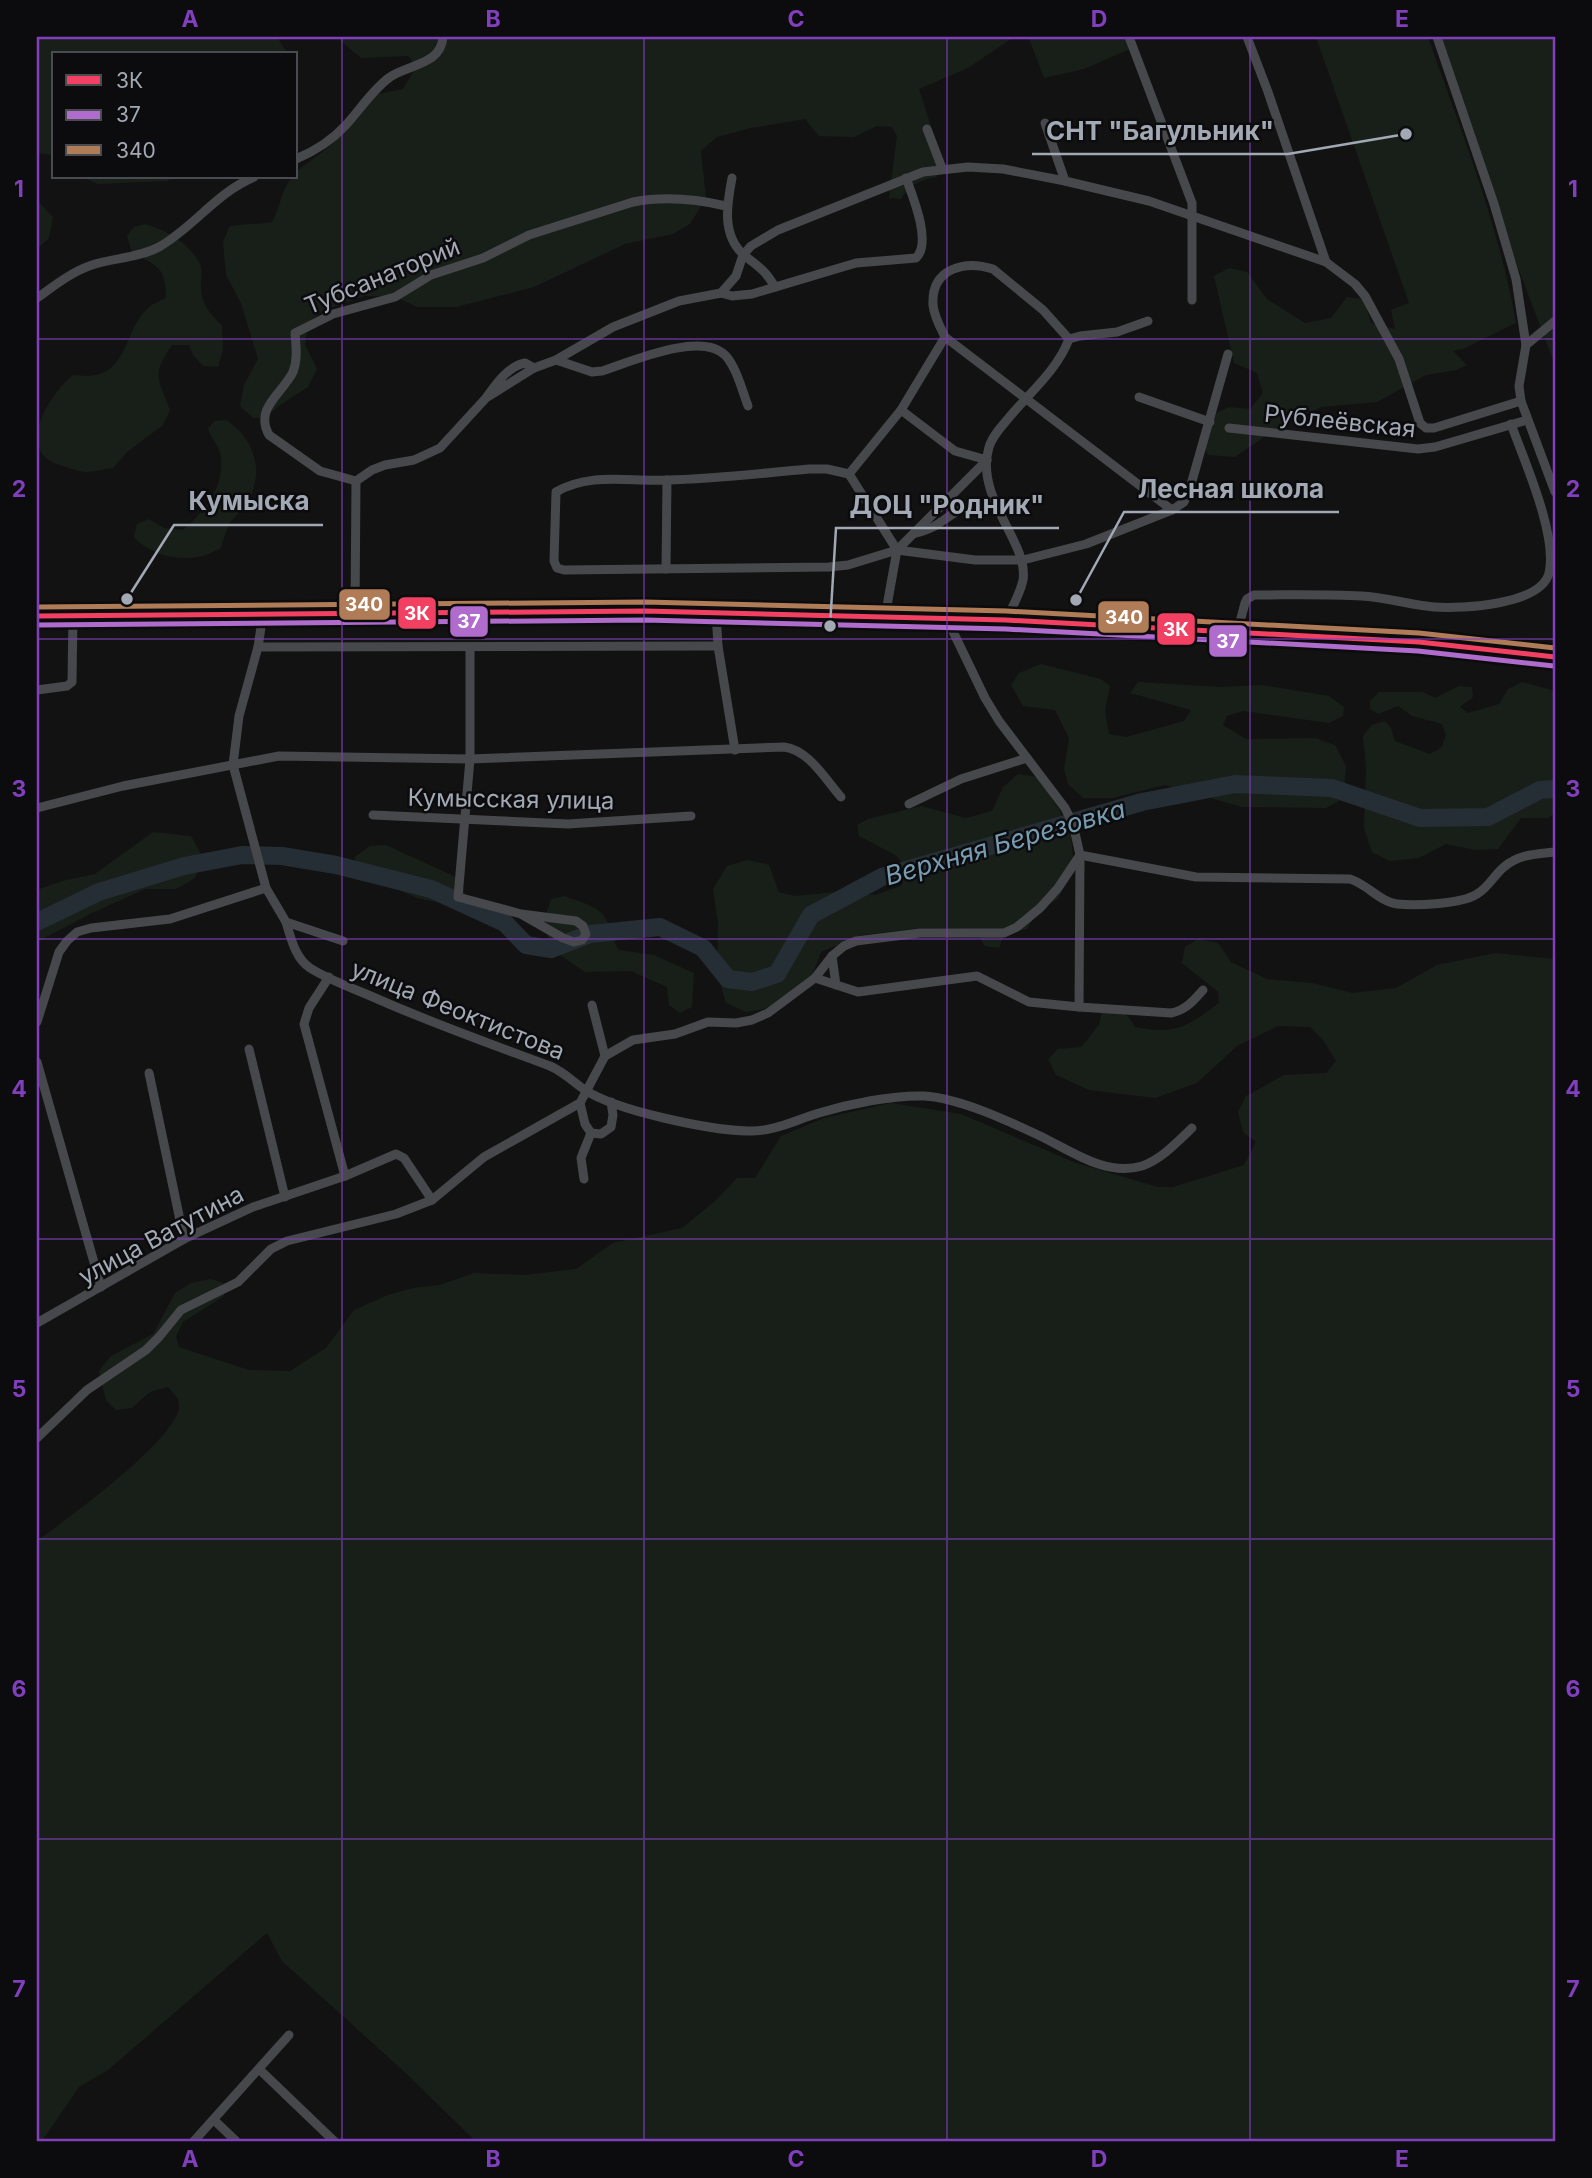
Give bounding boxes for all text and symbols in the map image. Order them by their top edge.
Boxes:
text: A [181,5,199,33]
text: B [485,5,501,33]
text: C [787,5,805,33]
text: D [1091,5,1107,33]
text: E [1395,5,1409,33]
legend [52,52,298,178]
text: 3К [116,68,143,93]
text: 37 [116,102,141,127]
callout: СНТ "Багульник" [1032,107,1288,154]
text: СНТ "Багульник" [1046,115,1274,146]
text: 340 [116,138,156,163]
text: 1 [14,175,24,203]
text: 1 [1568,175,1578,203]
street label: Тубсанаторий [300,232,464,320]
street label: Рублеёвская [1263,399,1417,443]
callout: Лесная школа [1124,465,1339,512]
text: Лесная школа [1138,473,1324,504]
text: 2 [12,475,26,503]
text: 2 [1566,475,1580,503]
callout: Кумыска [174,478,323,525]
callout: ДОЦ "Родник" [836,481,1059,528]
text: Кумыска [189,485,309,516]
text: ДОЦ "Родник" [850,489,1044,520]
line badge: 340 [338,588,391,621]
text: 340 [345,593,383,616]
line badge: 3К [397,596,437,630]
line badge: 340 [1097,600,1150,634]
text: 3К [404,602,430,625]
line badge: 37 [449,605,489,638]
text: 340 [1105,606,1143,629]
text: 37 [457,610,481,633]
line badge: 3К [1156,612,1196,646]
text: 3К [1163,618,1189,641]
line badge: 37 [1208,624,1248,658]
text: 37 [1216,630,1240,653]
text: 3 [12,775,26,803]
text: 3 [1566,775,1580,803]
street label: Кумысская улица [407,783,615,815]
water label: Верхняя Березовка [881,793,1129,891]
street label: улица Феоктистова [347,954,569,1066]
text: 4 [11,1075,27,1103]
text: 4 [1565,1075,1581,1103]
street label: улица Ватутина [73,1179,249,1291]
text: 5 [12,1375,26,1403]
text: 5 [1566,1375,1580,1403]
text: 6 [12,1675,26,1703]
text: 6 [1566,1675,1580,1703]
text: 7 [12,1975,26,2003]
text: 7 [1566,1975,1580,2003]
text: A [181,2145,199,2173]
text: B [485,2145,501,2173]
text: C [787,2145,805,2173]
text: D [1091,2145,1107,2173]
text: E [1395,2145,1409,2173]

